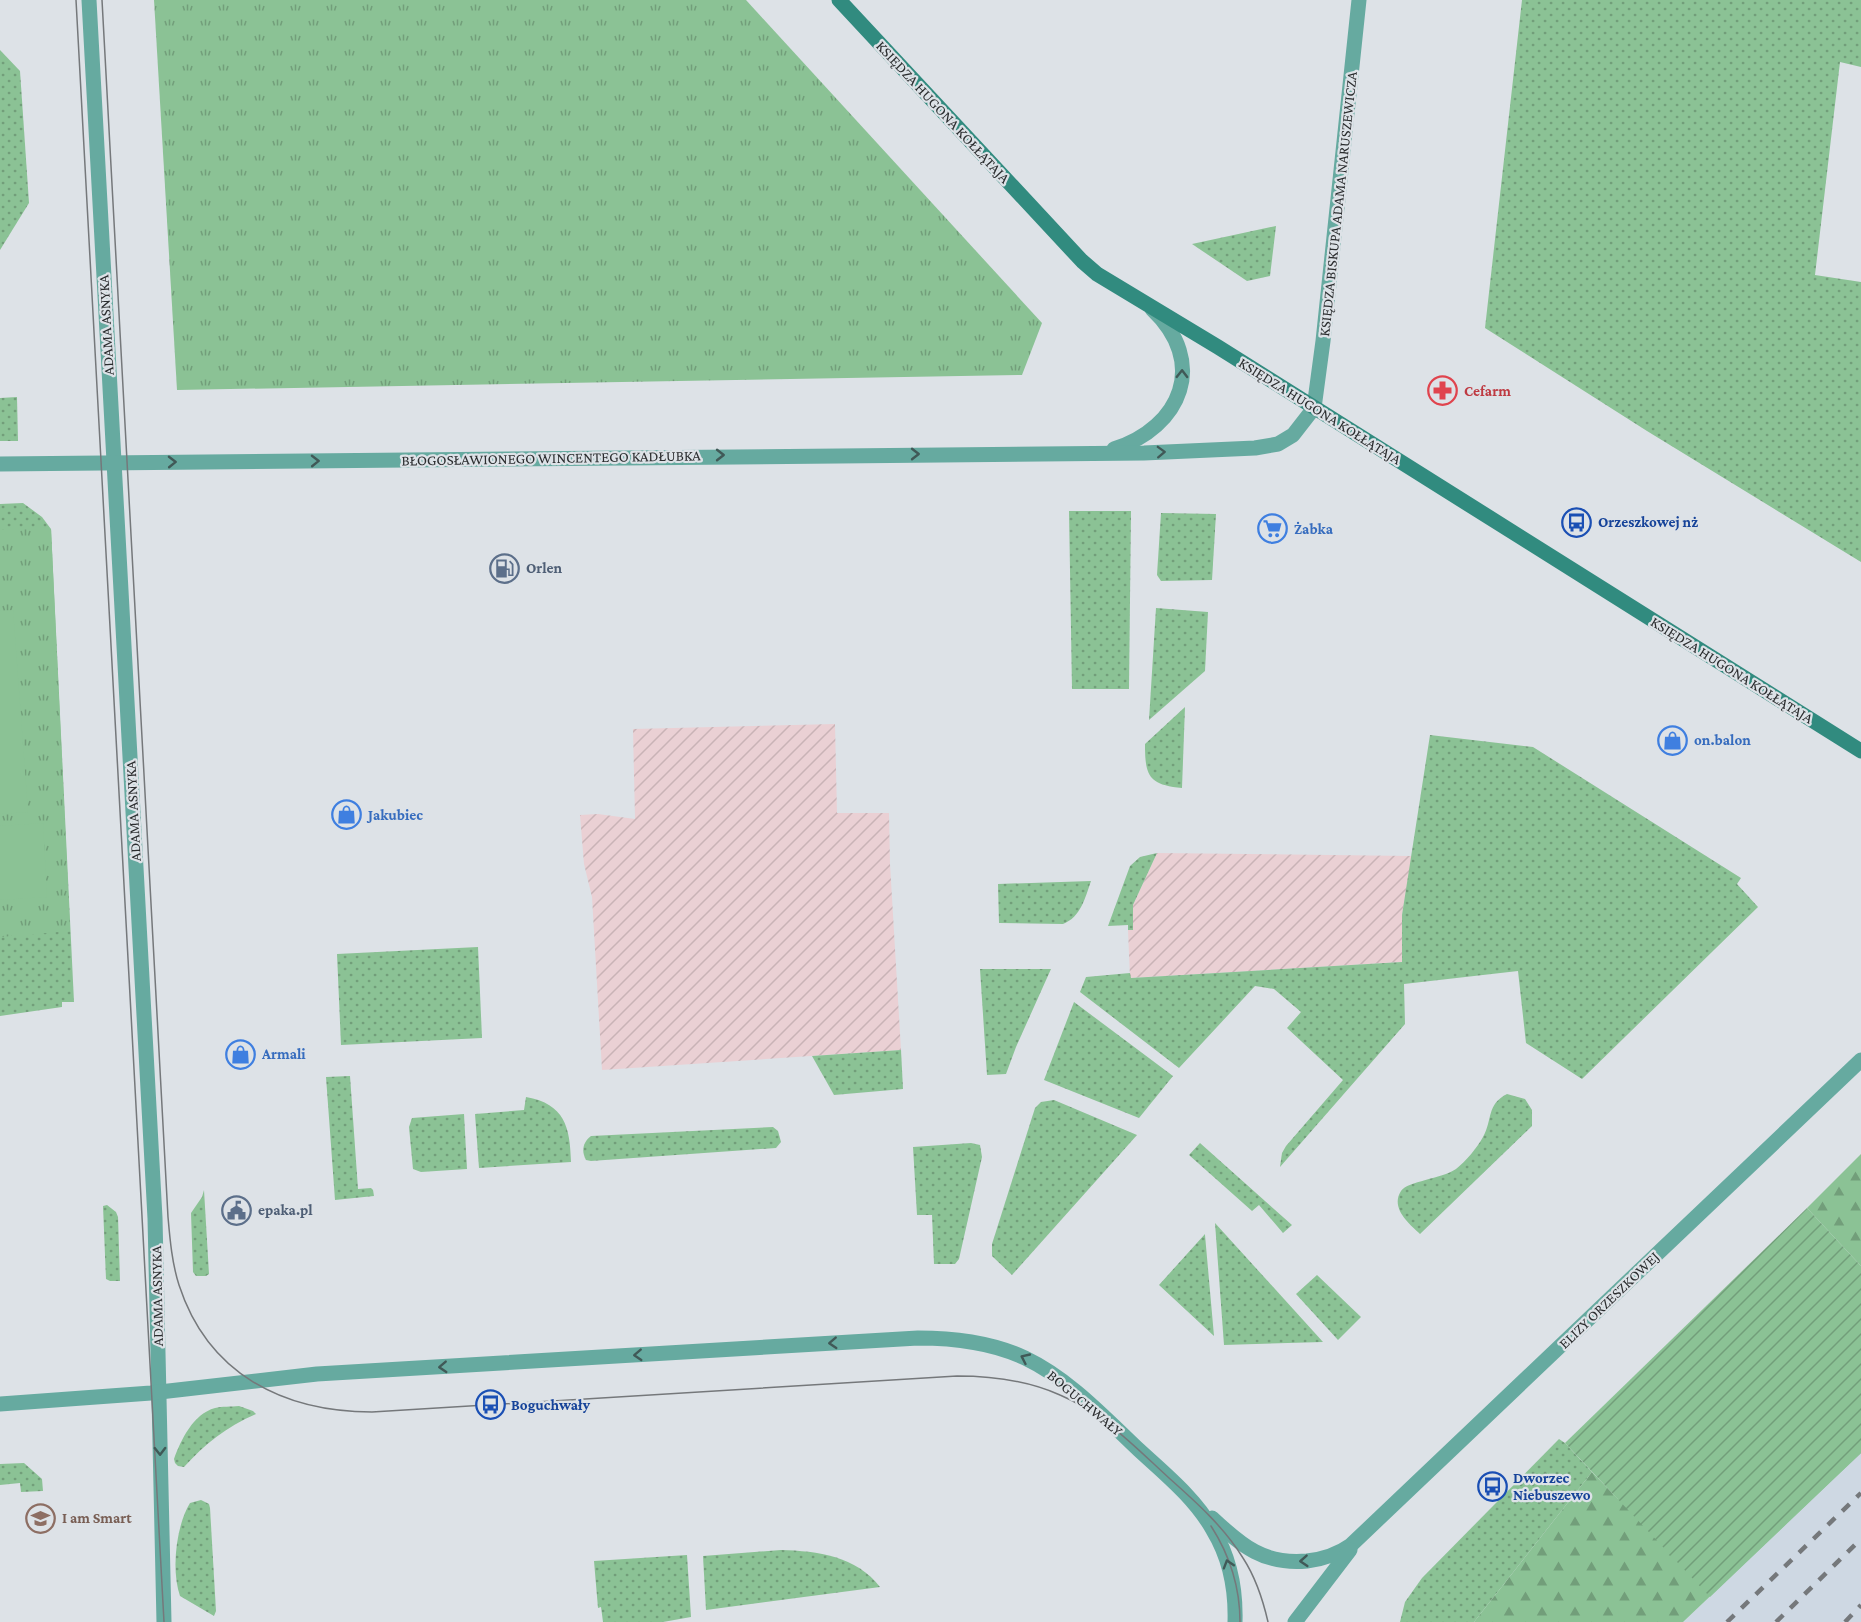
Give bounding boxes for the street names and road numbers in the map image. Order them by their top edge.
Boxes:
street label: KSIĘDZA HUGONA KOŁŁĄTAJA [872,38,1013,187]
street label: KSIĘDZA BISKUPA ADAMA NARUSZEWICZA [1316,70,1361,338]
street label: ADAMA ASNYKA [95,274,117,376]
street label: KSIĘDZA HUGONA KOŁŁĄTAJA [1235,354,1404,469]
street label: BŁOGOSŁAWIONEGO WINCENTEGO KADŁUBKA [401,447,701,469]
street label: KSIĘDZA HUGONA KOŁŁĄTAJA [1647,613,1816,728]
street label: ADAMA ASNYKA [122,760,144,862]
street label: ADAMA ASNYKA [148,1245,166,1347]
street label: ELIZY ORZESZKOWEJ [1556,1248,1663,1352]
street label: BOGUCHWAŁY [1044,1367,1126,1439]

